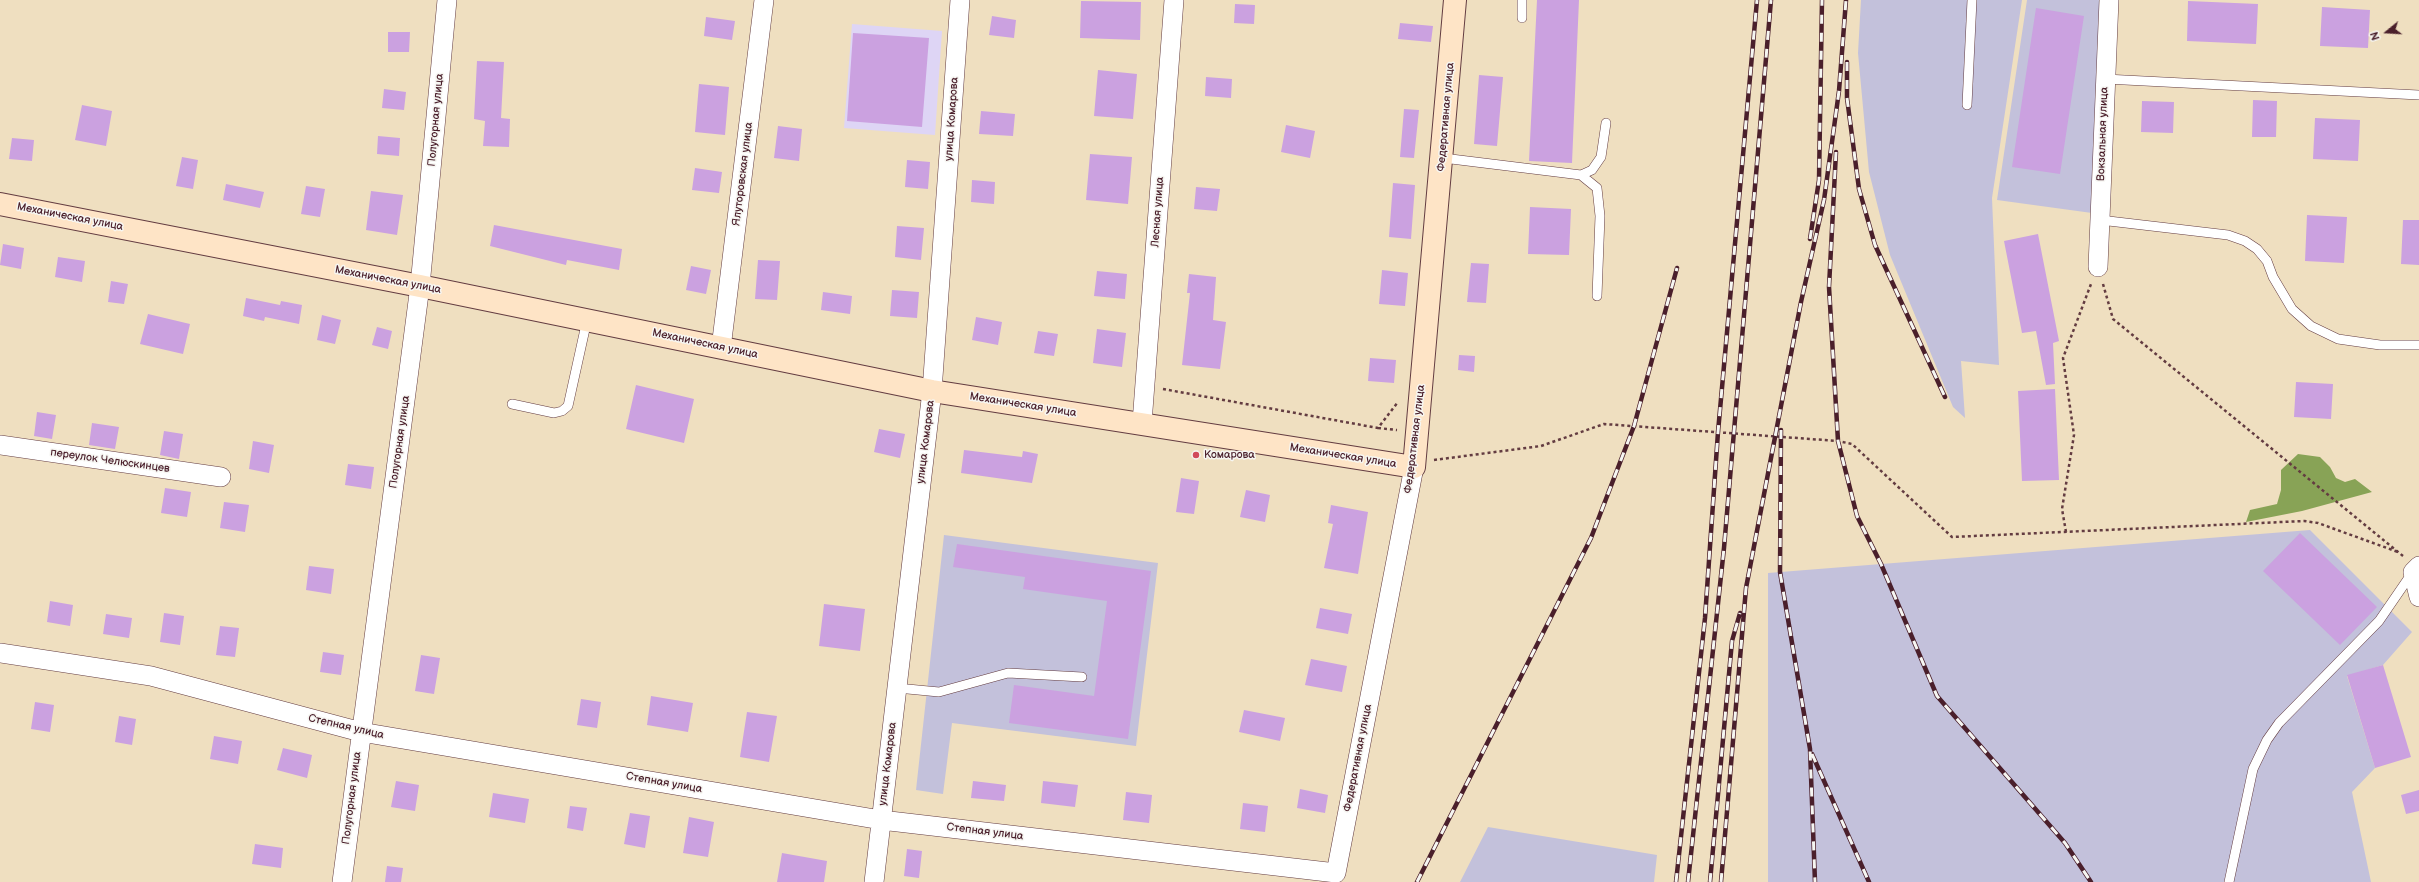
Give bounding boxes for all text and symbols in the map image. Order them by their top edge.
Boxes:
north arrow [2367,12,2407,52]
text: N [2368,30,2383,42]
street label: Федеративная улица [1435,62,1457,172]
street label: Полугорная улица [425,73,447,167]
street label: улица Комарова [942,77,962,161]
street label: Вокзальная улица [2095,87,2111,181]
street label: Ялуторовская улица [730,121,756,227]
street label: Лесная улица [1149,176,1167,248]
street label: Механическая улица [16,200,124,234]
street label: Механическая улица [334,263,442,297]
street label: Механическая улица [651,326,759,362]
street label: Федеративная улица [1402,384,1428,494]
street label: Механическая улица [969,390,1077,420]
street label: Полугорная улица [387,395,413,489]
street label: улица Комарова [914,399,938,485]
street label: Механическая улица [1289,441,1397,471]
street label: переулок Челюскинцев [49,446,171,476]
place label: Комарова [1204,448,1255,462]
marker: Комарова [1191,450,1201,460]
street label: Федеративная улица [1341,703,1375,813]
street label: Степная улица [307,712,385,742]
street label: улица Комарова [876,721,900,807]
street label: Полугорная улица [340,751,364,845]
street label: Степная улица [625,770,703,796]
street label: Степная улица [946,821,1024,843]

